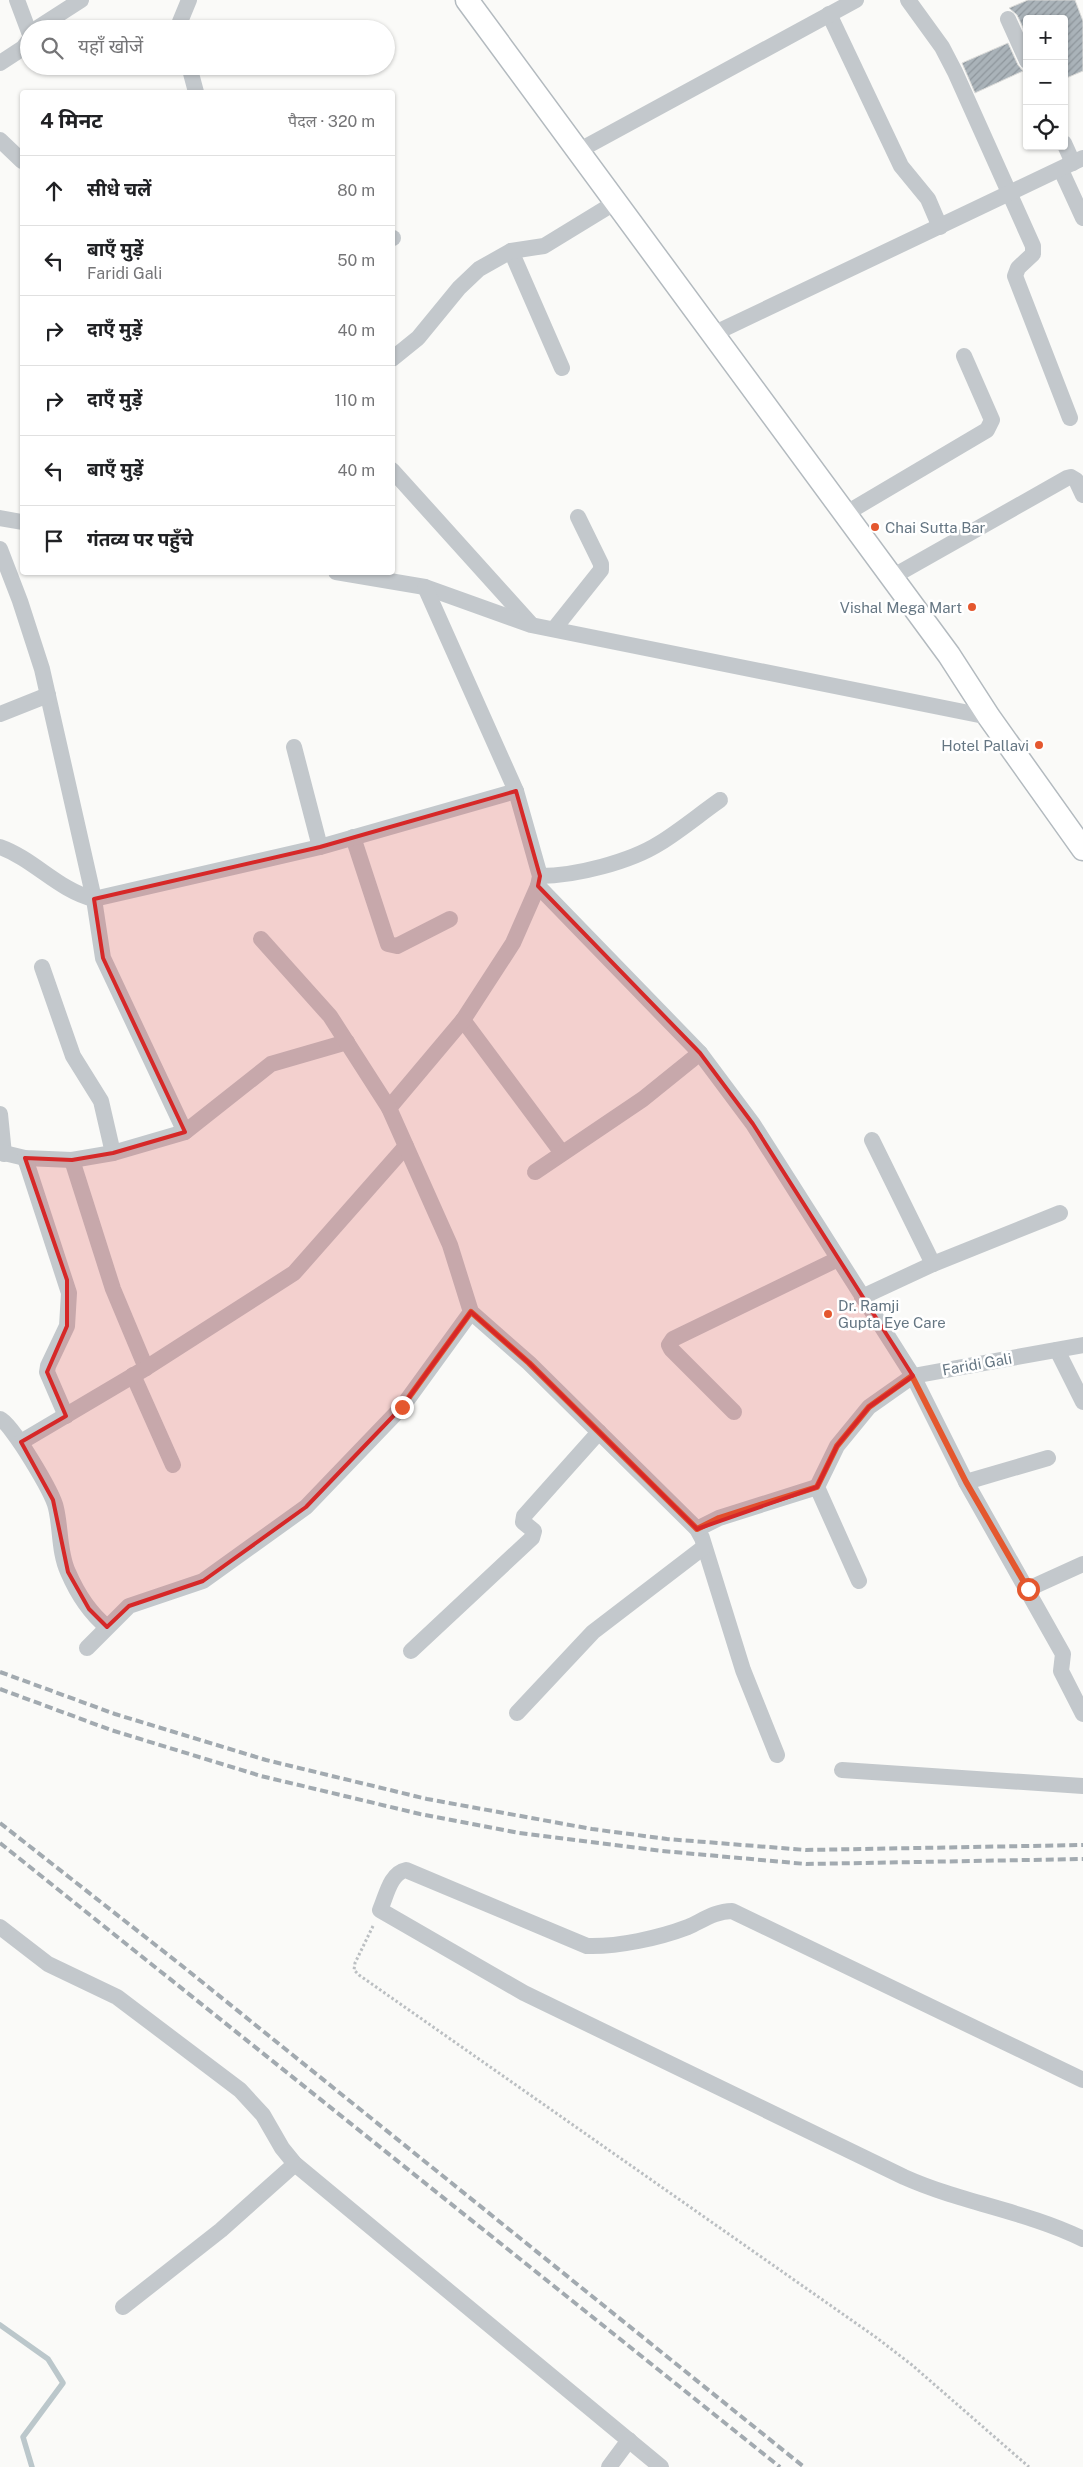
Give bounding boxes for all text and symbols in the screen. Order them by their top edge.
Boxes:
map controls [1023,15,1068,150]
button: + [1023,15,1068,60]
search box [20,20,395,75]
icon: search [38,34,66,62]
text: यहाँ खोजें [78,35,143,57]
button: − [1023,60,1068,105]
button: locate [1023,105,1068,150]
text: 4 मिनट [40,108,103,133]
text: पैदल · 320 m [288,112,375,131]
icon: ahead [40,177,68,205]
text: सीधे चलें [87,178,151,200]
text: 80 m [337,181,375,200]
text: बाएँ मुड़ें [87,238,143,260]
icon: left [40,247,68,275]
text: 50 m [337,251,375,270]
text: Faridi Gali [87,264,162,283]
icon: right [40,317,68,345]
text: दाएँ मुड़ें [87,318,142,340]
text: 40 m [337,321,375,340]
icon: right [40,387,68,415]
text: दाएँ मुड़ें [87,388,142,410]
text: 110 m [334,391,375,410]
icon: left [40,457,68,485]
text: बाएँ मुड़ें [87,458,143,480]
text: 40 m [337,461,375,480]
place label: Chai Sutta Bar [885,519,986,536]
marker: Chai Sutta Bar [869,521,881,533]
icon: arrive [40,527,68,555]
text: गंतव्य पर पहुँचे [87,528,193,550]
place label: Vishal Mega Mart [840,599,962,616]
marker: Vishal Mega Mart [966,601,978,613]
place label: Hotel Pallavi [941,737,1029,754]
marker: Hotel Pallavi [1033,739,1045,751]
place label: Dr. Ramji Gupta Eye Care [838,1297,946,1331]
marker: Dr. Ramji Gupta Eye Care [822,1308,834,1320]
street label: Faridi Gali [941,1350,1013,1378]
route end [391,1396,414,1419]
route start [1017,1578,1040,1601]

